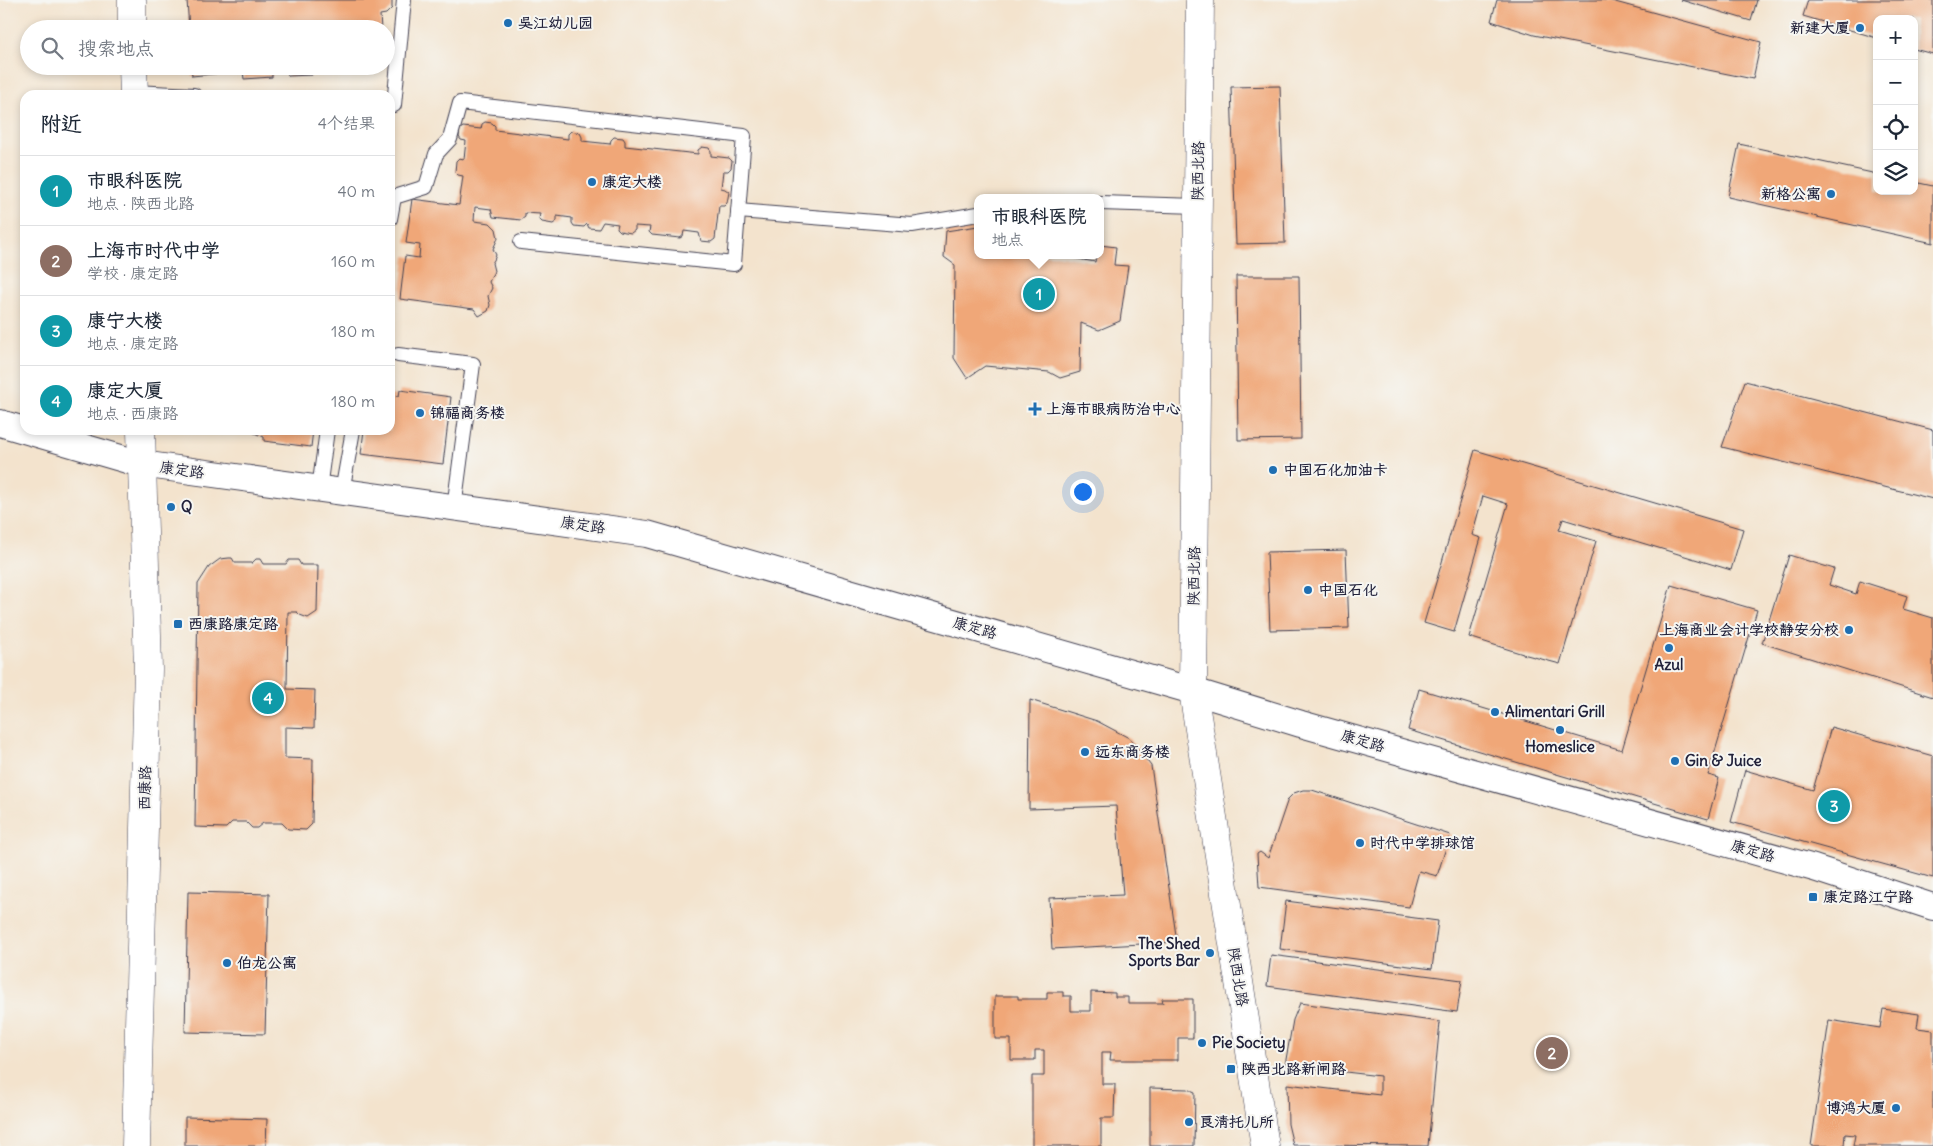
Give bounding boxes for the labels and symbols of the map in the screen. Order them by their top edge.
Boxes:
place label: 吴江幼儿园 [518,13,593,32]
marker: 吴江幼儿园 [502,17,514,29]
place label: 新建大厦 [1790,18,1850,37]
marker: 新建大厦 [1854,22,1866,34]
street label: 陕西北路 [1187,141,1208,201]
place label: 康定大楼 [602,172,662,191]
marker: 康定大楼 [586,176,598,188]
place label: 新格公寓 [1761,184,1821,203]
marker: 新格公寓 [1825,188,1837,200]
pin: 1 [1023,275,1055,313]
place label: 上海市眼病防治中心 [1046,399,1181,418]
marker: 上海市眼病防治中心 [1028,402,1042,416]
place label: 锦福商务楼 [430,403,505,422]
marker: 锦福商务楼 [414,407,426,419]
street label: 康定路 [158,457,206,482]
place label: 中国石化加油卡 [1283,460,1388,479]
marker: 中国石化加油卡 [1267,464,1279,476]
your location [1070,479,1096,505]
place label: Q [181,497,192,516]
marker: Q [165,501,177,513]
street label: 康定路 [559,512,607,537]
street label: 陕西北路 [1183,546,1204,606]
place label: 中国石化 [1318,580,1378,599]
marker: 中国石化 [1302,584,1314,596]
street label: 康定路 [951,612,999,643]
place label: 西康路康定路 [188,614,278,633]
marker: 西康路康定路 [172,618,184,630]
place label: 上海商业会计学校静安分校 [1659,620,1839,639]
marker: 上海商业会计学校静安分校 [1843,624,1855,636]
marker: Azul [1663,642,1675,654]
place label: Azul [1655,655,1683,674]
pin: 4 [252,679,284,717]
place label: Alimentari Grill [1505,702,1605,721]
marker: Alimentari Grill [1489,706,1501,718]
marker: Homeslice [1554,724,1566,736]
street label: 康定路 [1339,725,1387,756]
place label: Homeslice [1525,737,1595,756]
place label: 远东商务楼 [1095,742,1170,761]
marker: 远东商务楼 [1079,746,1091,758]
place label: Gin & Juice [1685,751,1762,770]
marker: Gin & Juice [1669,755,1681,767]
street label: 西康路 [135,765,154,811]
pin: 3 [1818,787,1850,825]
place label: 时代中学排球馆 [1370,833,1475,852]
street label: 康定路 [1729,835,1777,866]
marker: 时代中学排球馆 [1354,837,1366,849]
place label: 康定路江宁路 [1823,887,1913,906]
marker: 康定路江宁路 [1807,891,1819,903]
place label: The Shed Sports Bar [1129,934,1201,971]
street label: 陕西北路 [1224,946,1253,1008]
marker: The Shed Sports Bar [1204,947,1216,959]
place label: 伯龙公寓 [237,953,297,972]
marker: 伯龙公寓 [221,957,233,969]
place label: Pie Society [1212,1033,1285,1053]
pin: 2 [1536,1034,1568,1072]
marker: Pie Society [1196,1037,1208,1049]
place label: 陕西北路新闸路 [1241,1059,1346,1078]
marker: 陕西北路新闸路 [1225,1063,1237,1075]
place label: 博鸿大厦 [1826,1098,1886,1117]
marker: 博鸿大厦 [1890,1102,1902,1114]
place label: 良清托儿所 [1199,1112,1274,1131]
marker: 良清托儿所 [1183,1116,1195,1128]

